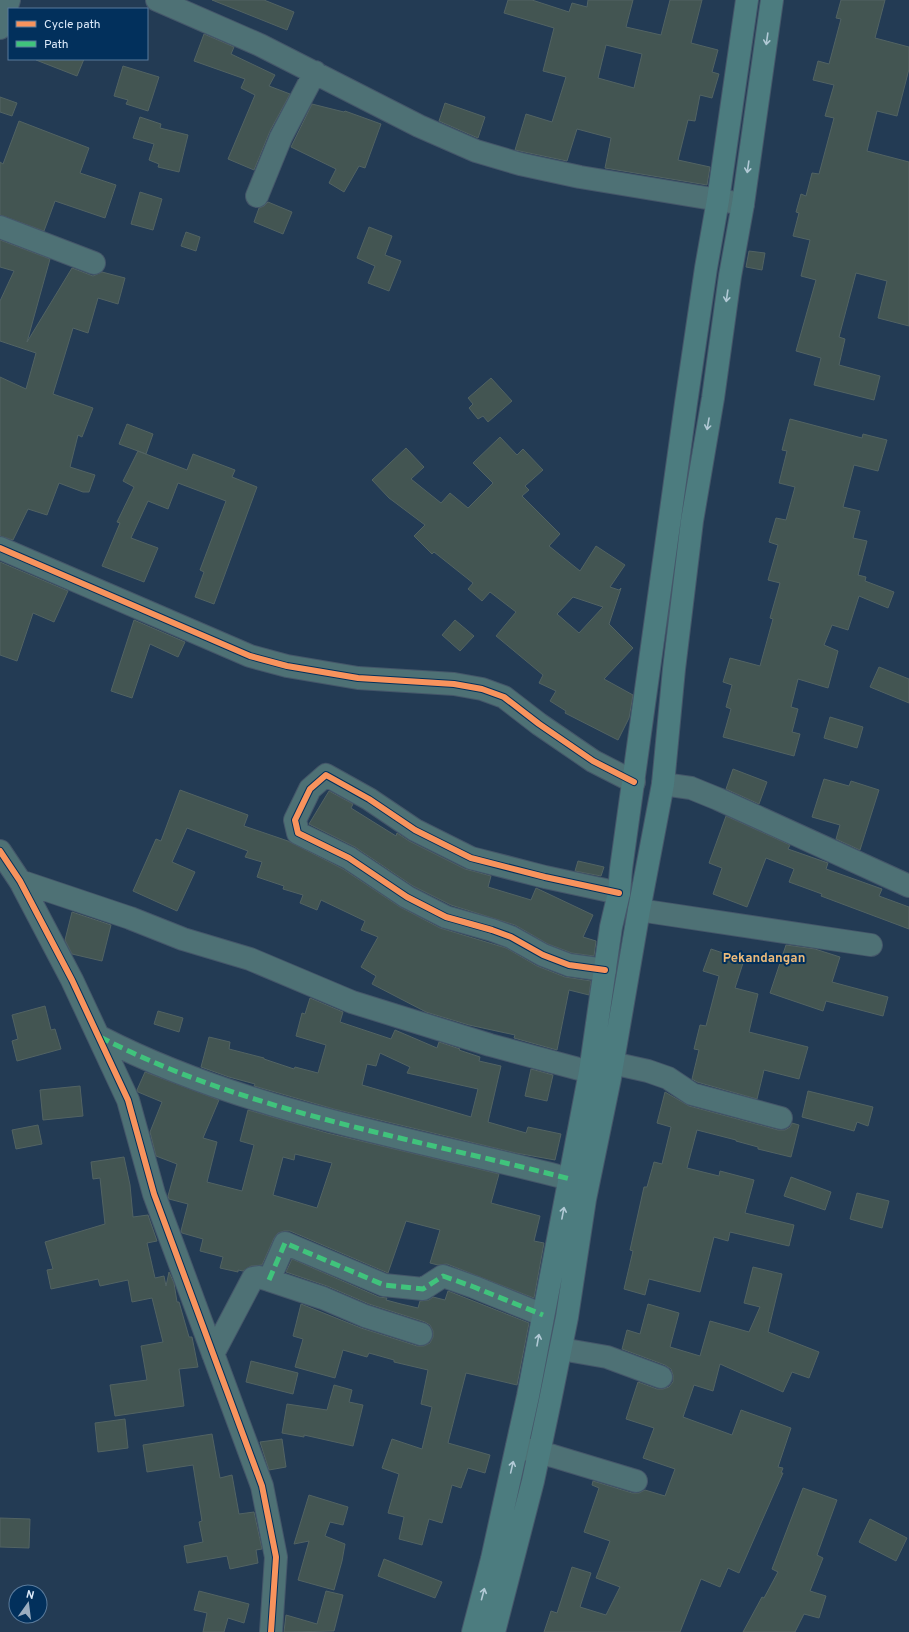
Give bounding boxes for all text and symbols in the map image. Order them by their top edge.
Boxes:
legend [8,8,148,60]
text: Cycle path [44,17,101,33]
one-way arrow [763,32,771,45]
text: Path [44,37,69,53]
one-way arrow [744,160,752,173]
one-way arrow [723,289,731,302]
one-way arrow [704,417,712,430]
district label: Pekandangan [723,951,805,967]
one-way arrow [559,1206,567,1219]
one-way arrow [535,1334,543,1347]
one-way arrow [508,1461,516,1474]
north arrow [8,1584,48,1624]
text: N [25,1588,36,1603]
one-way arrow [480,1588,487,1601]

